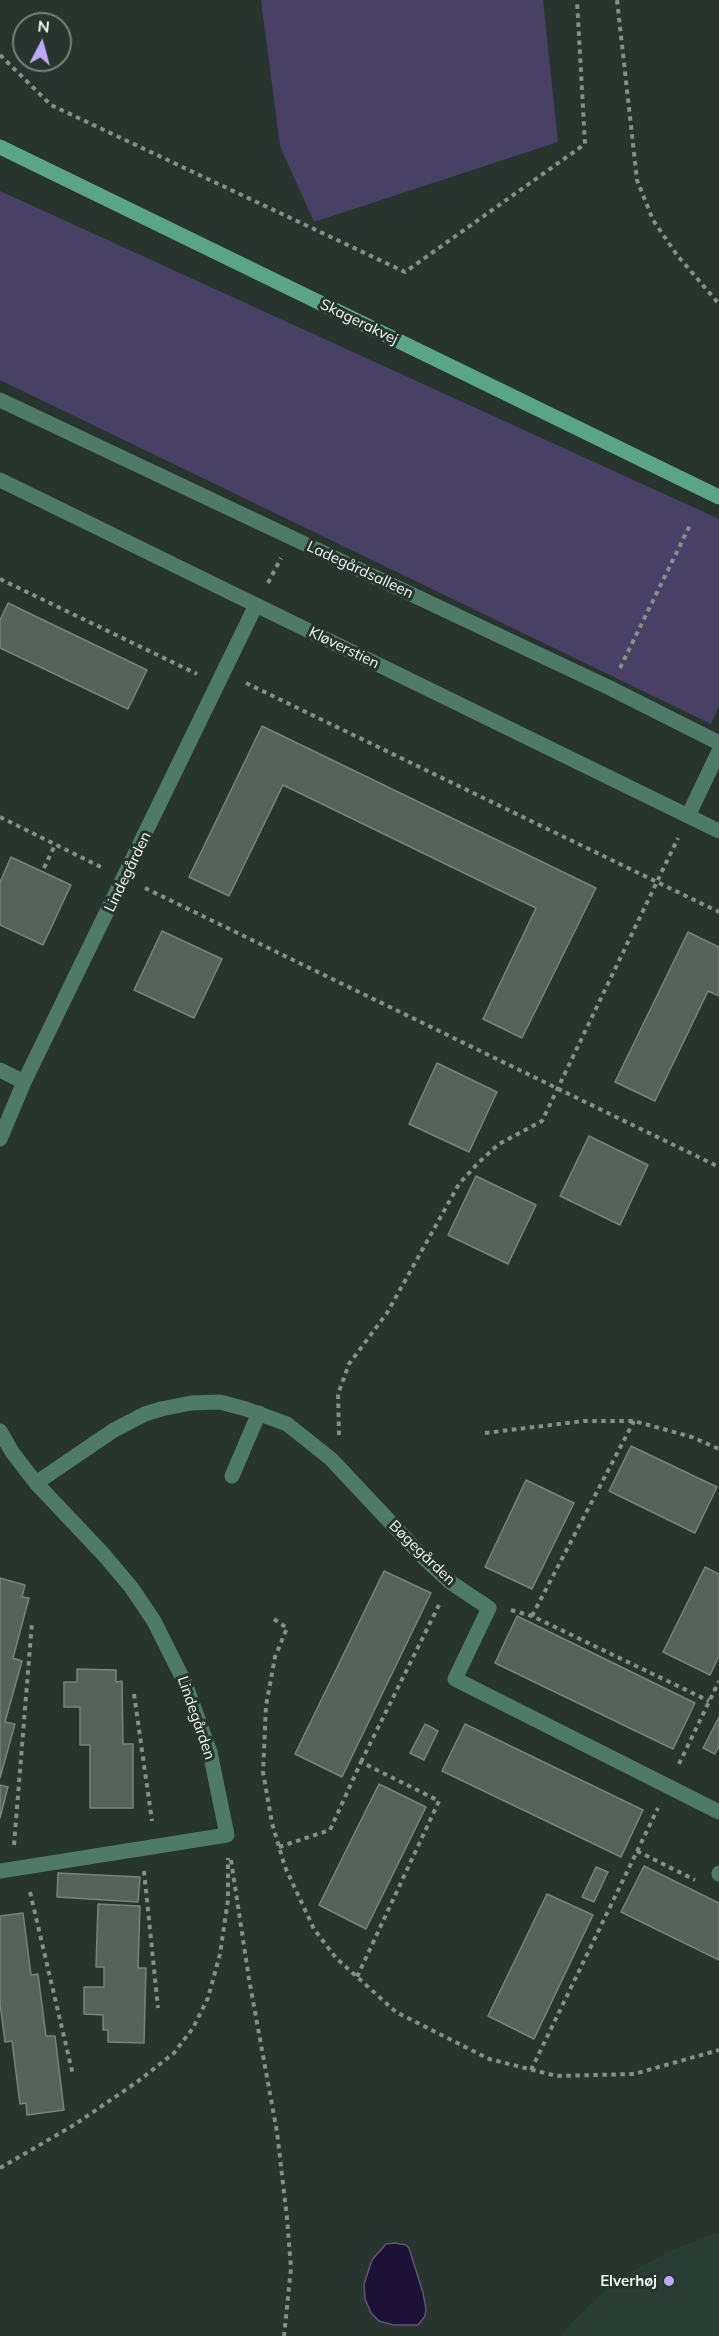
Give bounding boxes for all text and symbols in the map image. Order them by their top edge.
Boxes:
north arrow [12,12,72,72]
text: N [37,16,51,37]
street label: Skagerakvej [317,295,401,349]
street label: Ladegårdsalleen [304,537,416,603]
street label: Kløverstien [306,623,382,673]
street label: Lindegården [101,829,155,915]
street label: Bøgegården [385,1517,459,1589]
street label: Lindegården [173,1674,219,1762]
place label: Elverhøj [600,2272,657,2290]
marker: Elverhøj [662,2274,676,2288]

